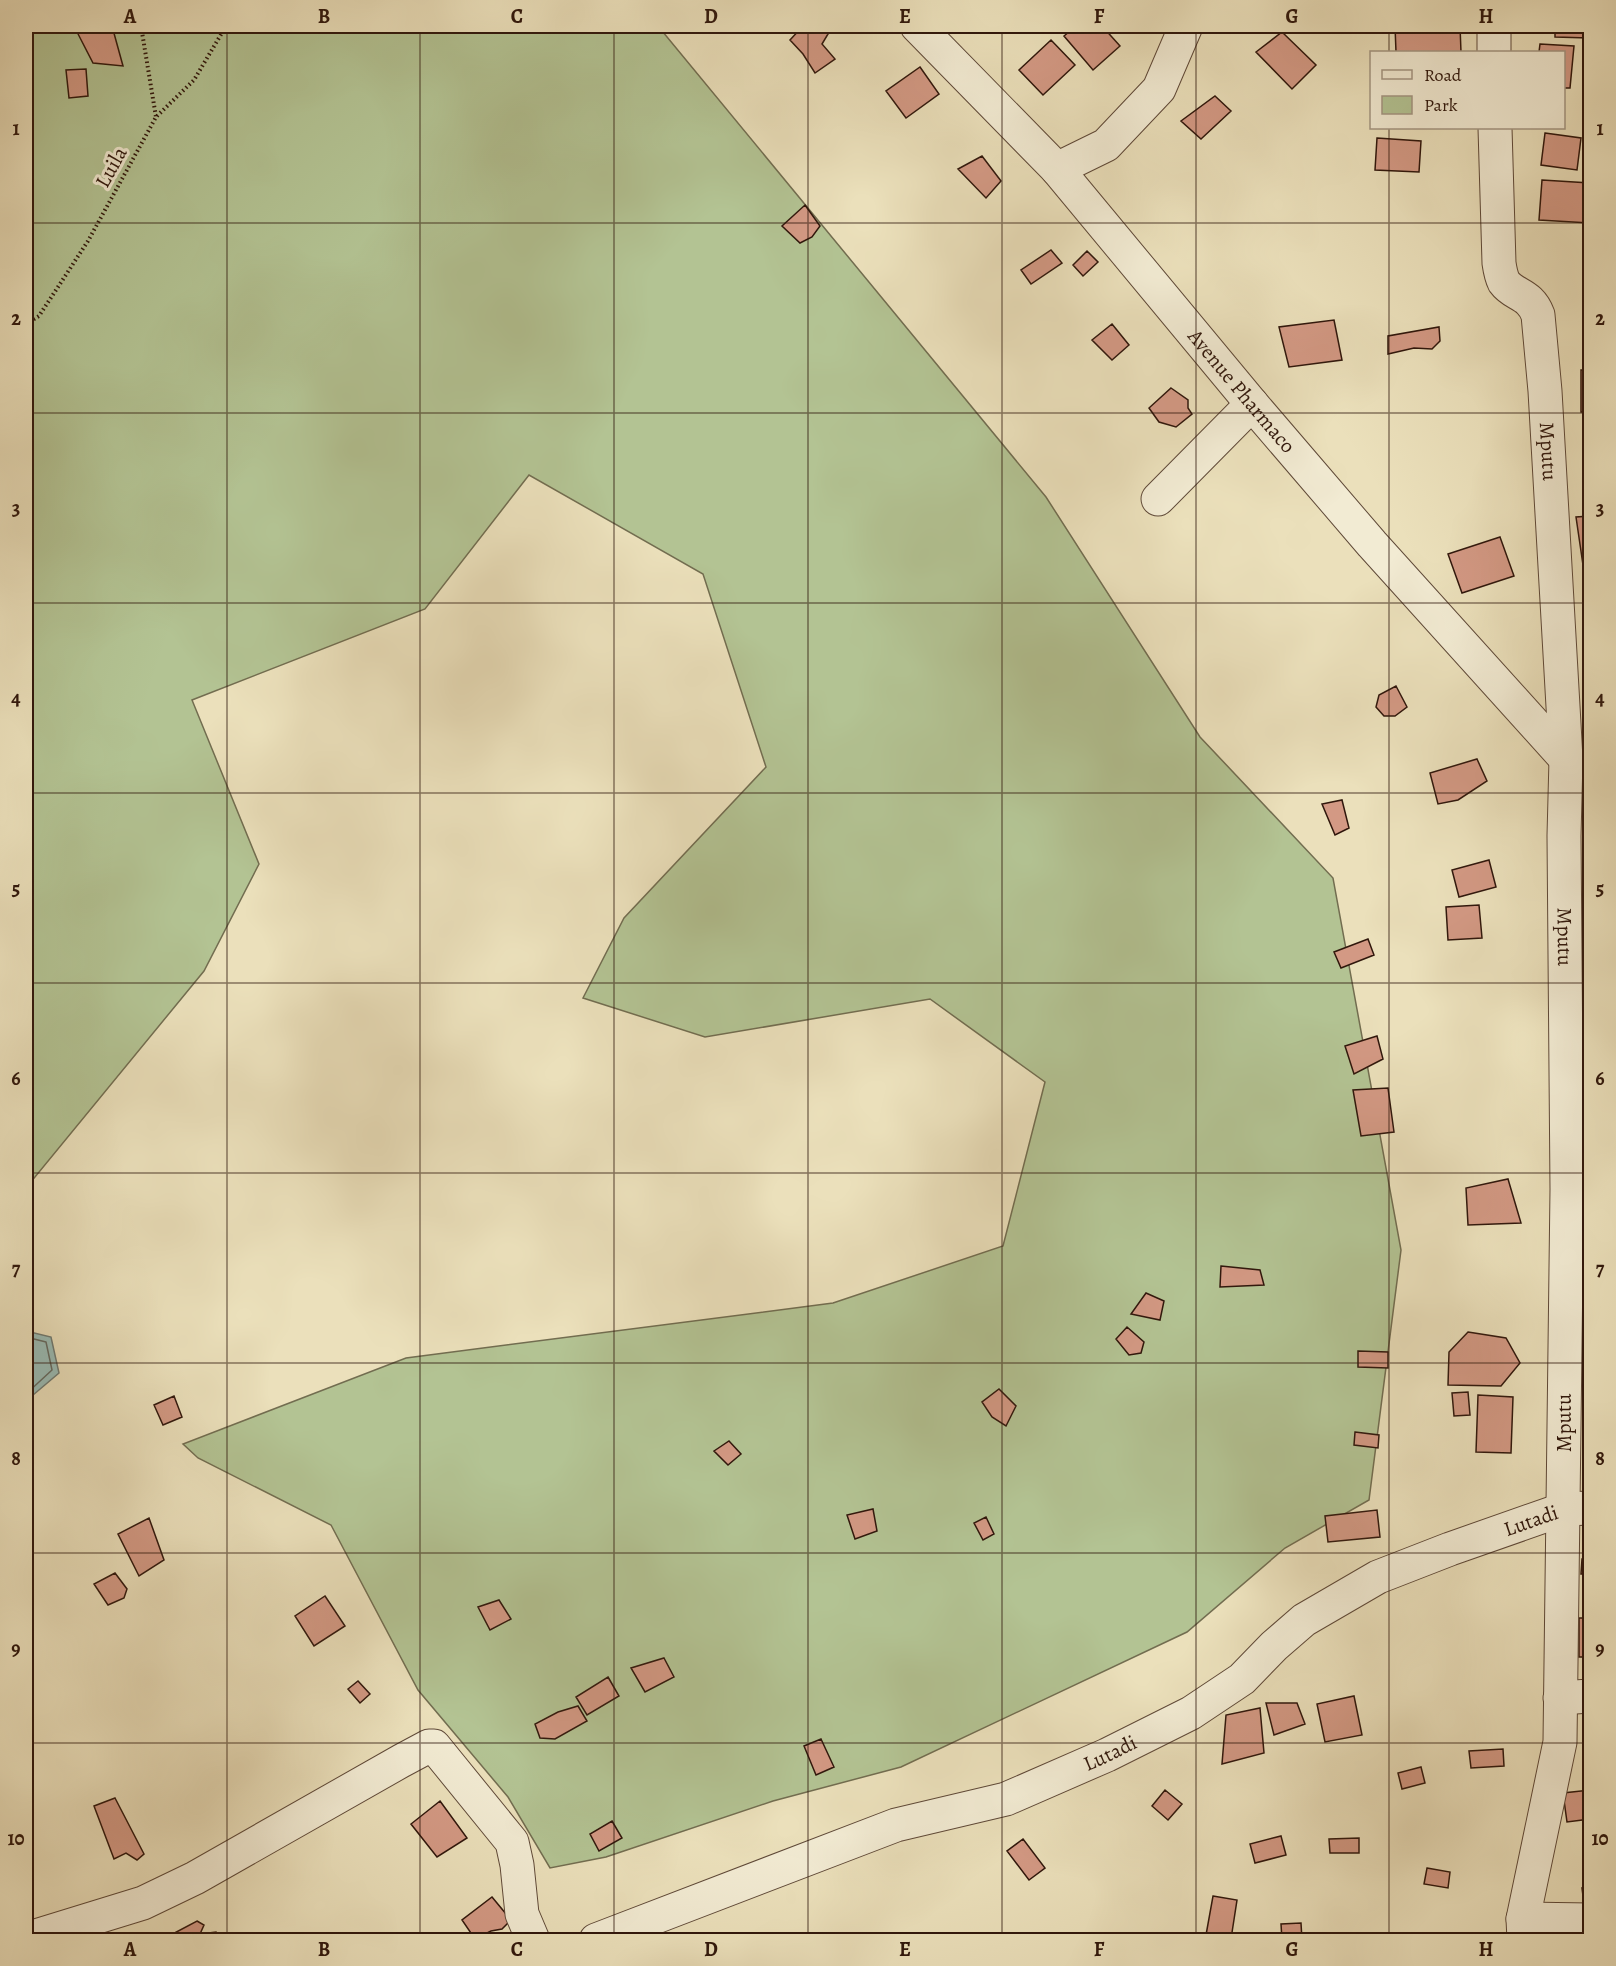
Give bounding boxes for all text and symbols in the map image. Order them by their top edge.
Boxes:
text: A [123,3,137,30]
text: B [318,3,330,30]
text: C [511,3,523,30]
text: D [704,3,718,30]
text: E [899,3,911,30]
text: F [1094,3,1105,30]
text: G [1285,3,1299,30]
text: H [1479,3,1494,30]
legend [1370,51,1565,129]
text: Road [1424,63,1462,87]
text: Park [1424,93,1458,117]
text: 1 [12,115,20,142]
text: 1 [1596,115,1604,142]
street label: Luila [88,141,134,193]
text: 2 [11,305,21,332]
text: 2 [1595,305,1605,332]
street label: Avenue Pharmaco [1181,322,1302,459]
street label: Mputu [1533,421,1564,482]
text: 3 [12,495,20,522]
text: 3 [1596,495,1604,522]
text: 4 [11,685,21,712]
text: 4 [1595,685,1605,712]
text: 5 [12,875,20,902]
text: 5 [1596,875,1604,902]
street label: Mputu [1551,907,1579,967]
text: 6 [11,1065,21,1092]
text: 6 [1595,1065,1605,1092]
text: 7 [12,1255,21,1282]
text: 7 [1596,1255,1605,1282]
street label: Mputu [1550,1393,1578,1452]
text: 8 [11,1445,21,1472]
text: 8 [1595,1445,1605,1472]
street label: Lutadi [1500,1498,1562,1543]
text: 9 [11,1635,21,1662]
text: 9 [1595,1635,1605,1662]
street label: Lutadi [1079,1728,1141,1778]
text: 10 [7,1825,25,1852]
text: 10 [1591,1825,1609,1852]
text: A [123,1936,137,1963]
text: B [318,1936,330,1963]
text: C [511,1936,523,1963]
text: D [704,1936,718,1963]
text: E [899,1936,911,1963]
text: F [1094,1936,1105,1963]
text: G [1285,1936,1299,1963]
text: H [1479,1936,1494,1963]

